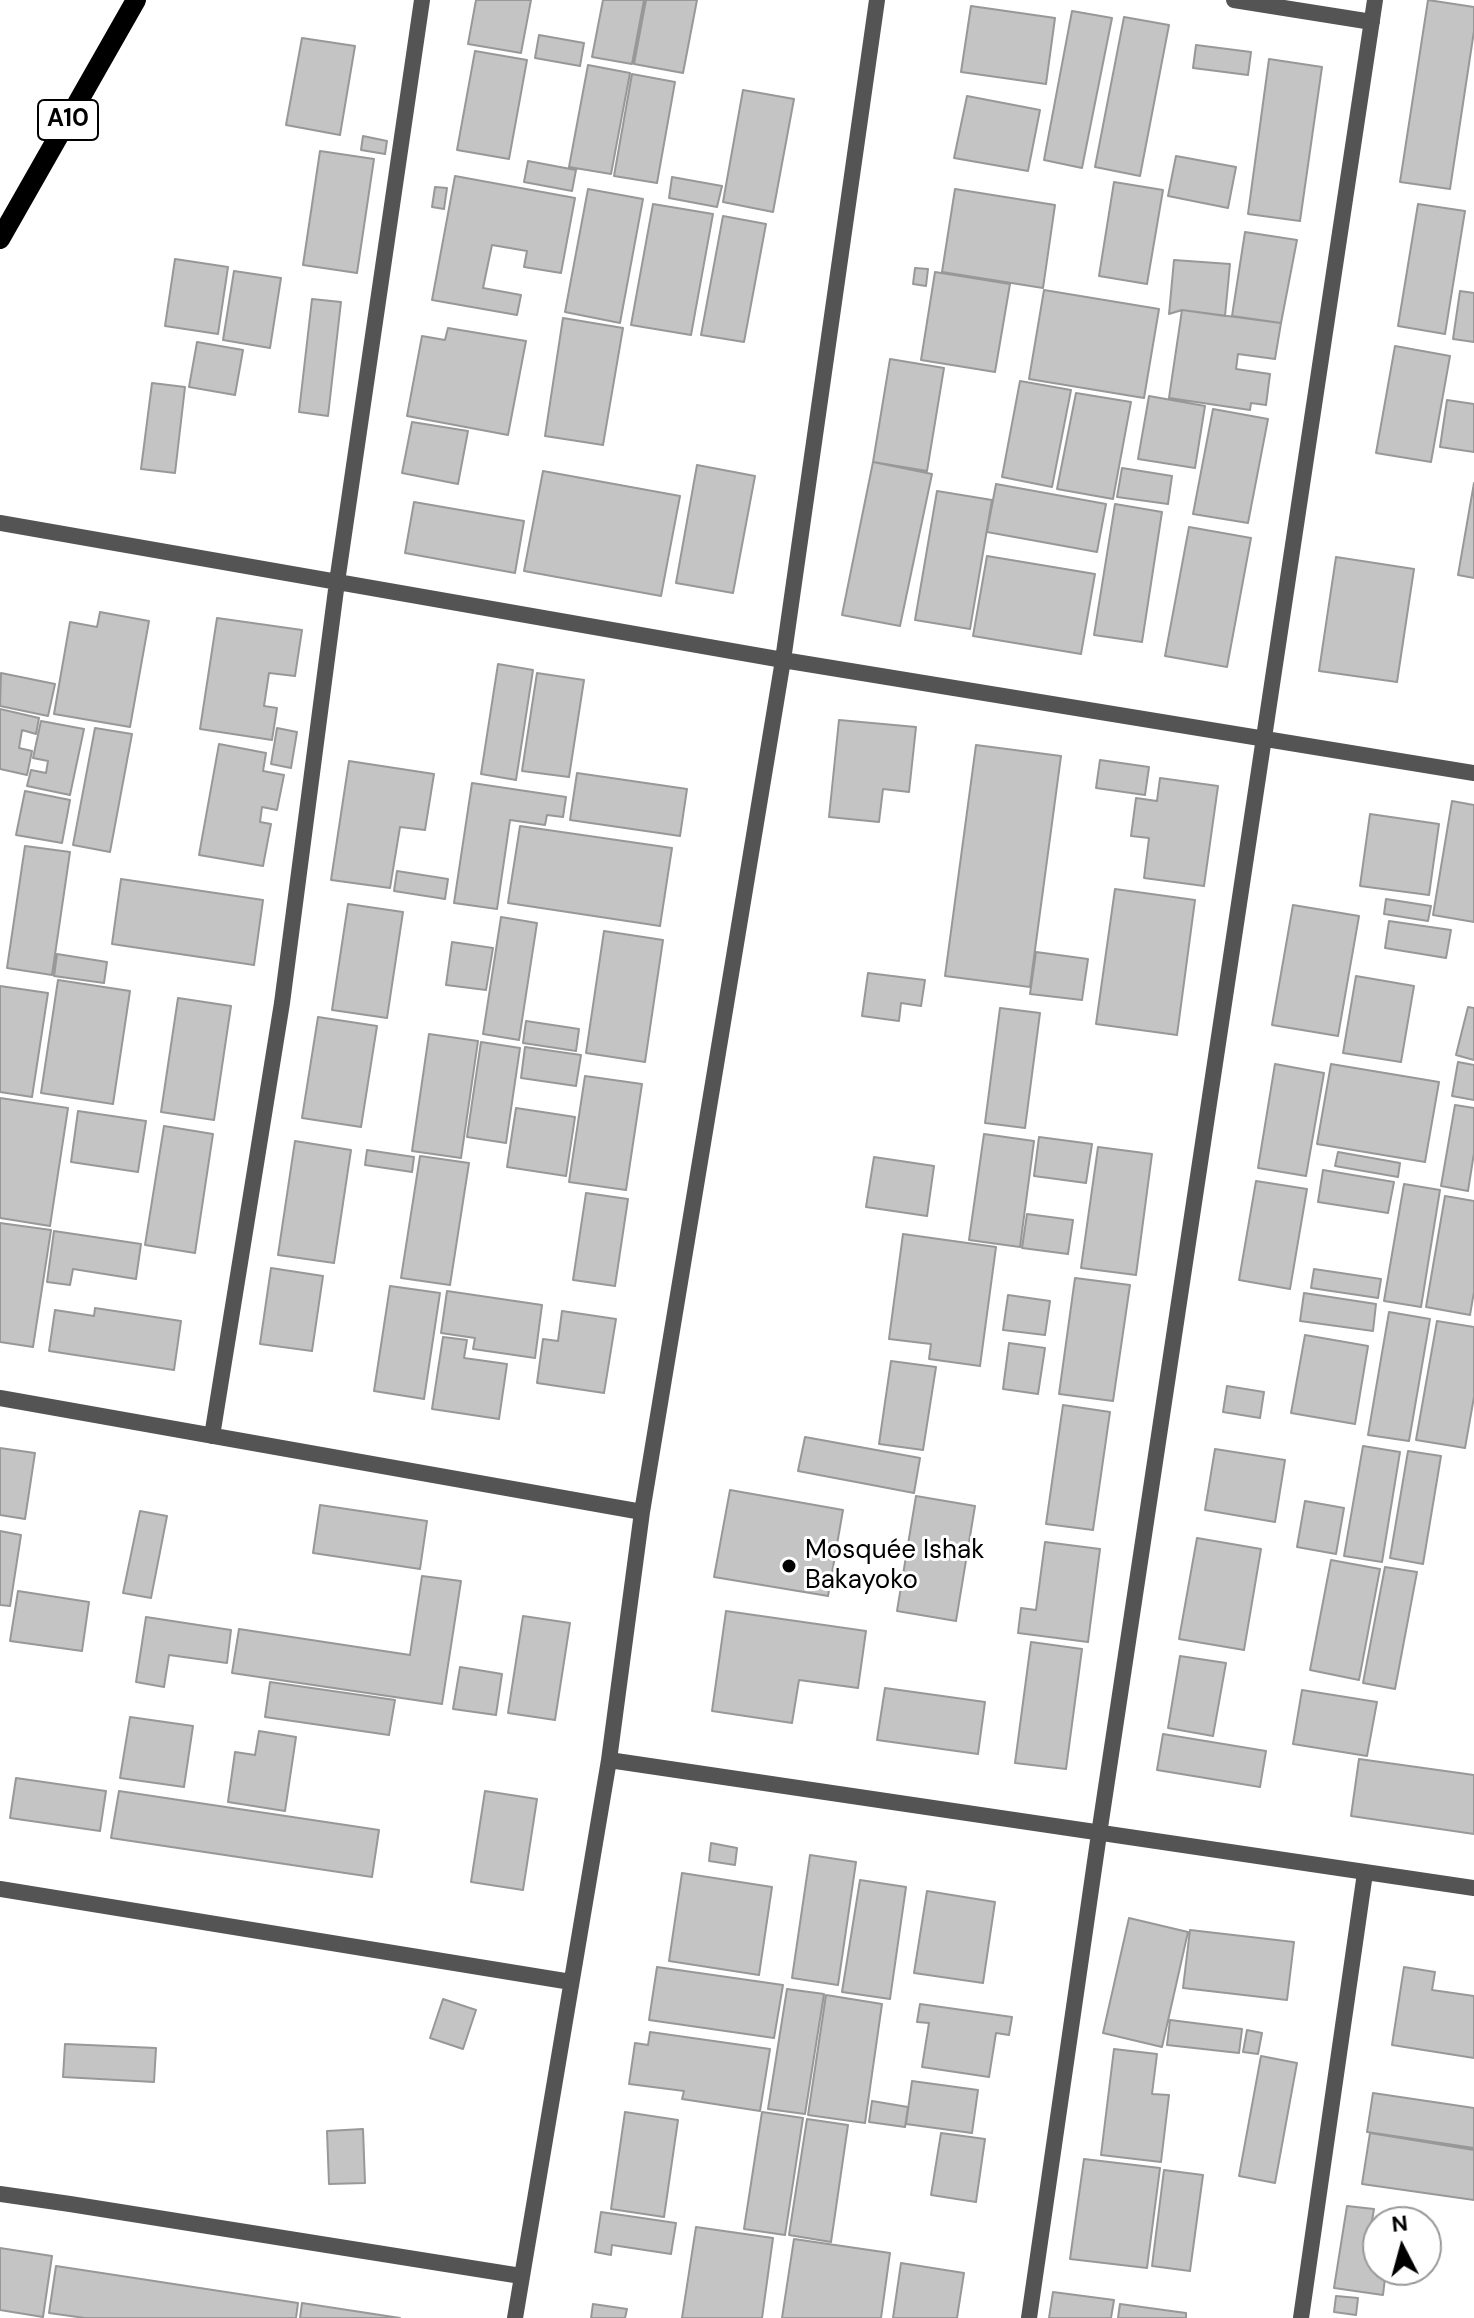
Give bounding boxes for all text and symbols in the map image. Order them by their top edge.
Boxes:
road number: A10 [38,100,98,140]
place label: Mosquée Ishak Bakayoko [805,1535,984,1596]
marker: Mosquée Ishak Bakayoko [780,1557,798,1575]
north arrow [1362,2206,1442,2286]
text: N [1390,2208,1409,2239]

